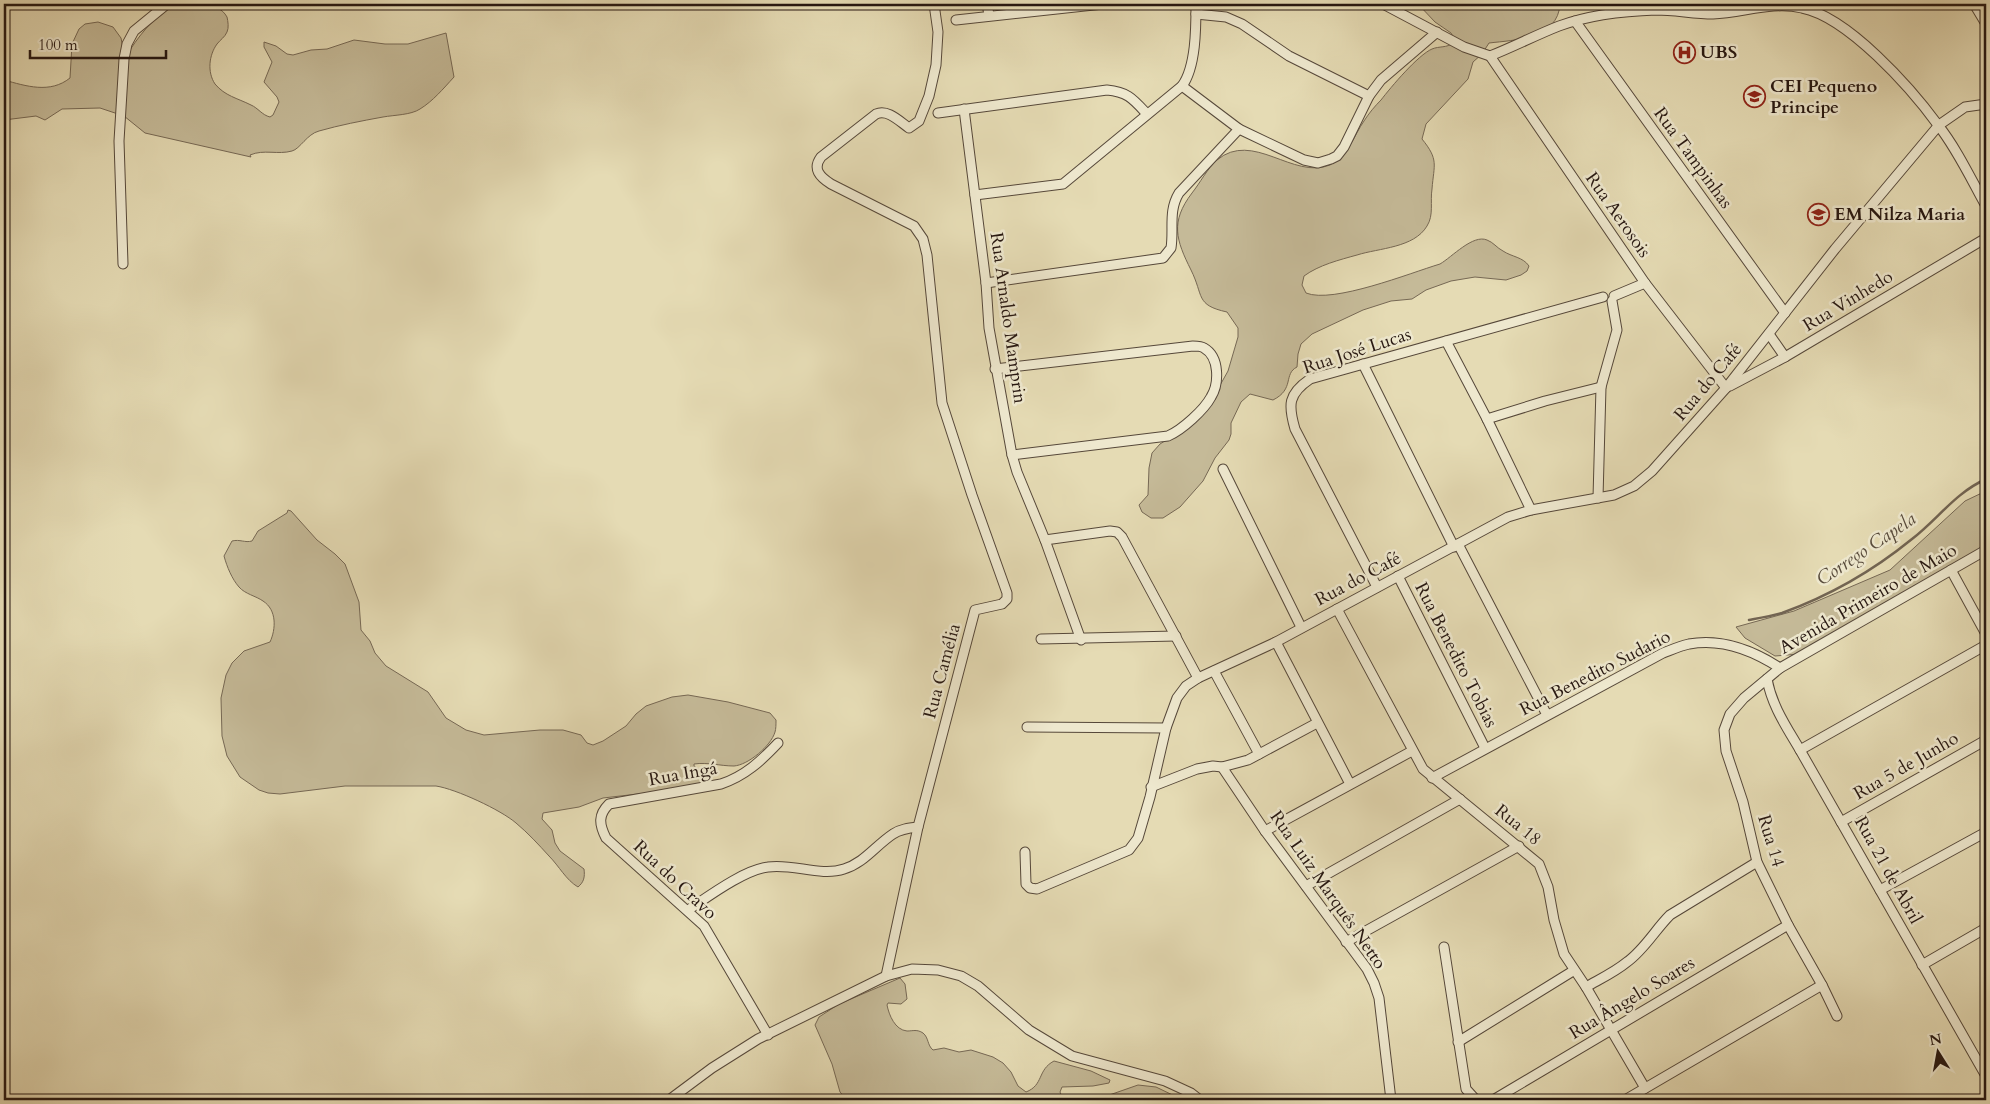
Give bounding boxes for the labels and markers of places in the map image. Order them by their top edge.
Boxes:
hospital icon: UBS [1672,40,1696,64]
place label: UBS [1700,40,1737,65]
place label: CEI Pequeno Principe [1770,74,1877,120]
school or university icon: CEI Pequeno Principe [1742,84,1766,108]
school or university icon: EM Nilza Maria [1806,202,1830,226]
place label: EM Nilza Maria [1834,202,1965,227]

